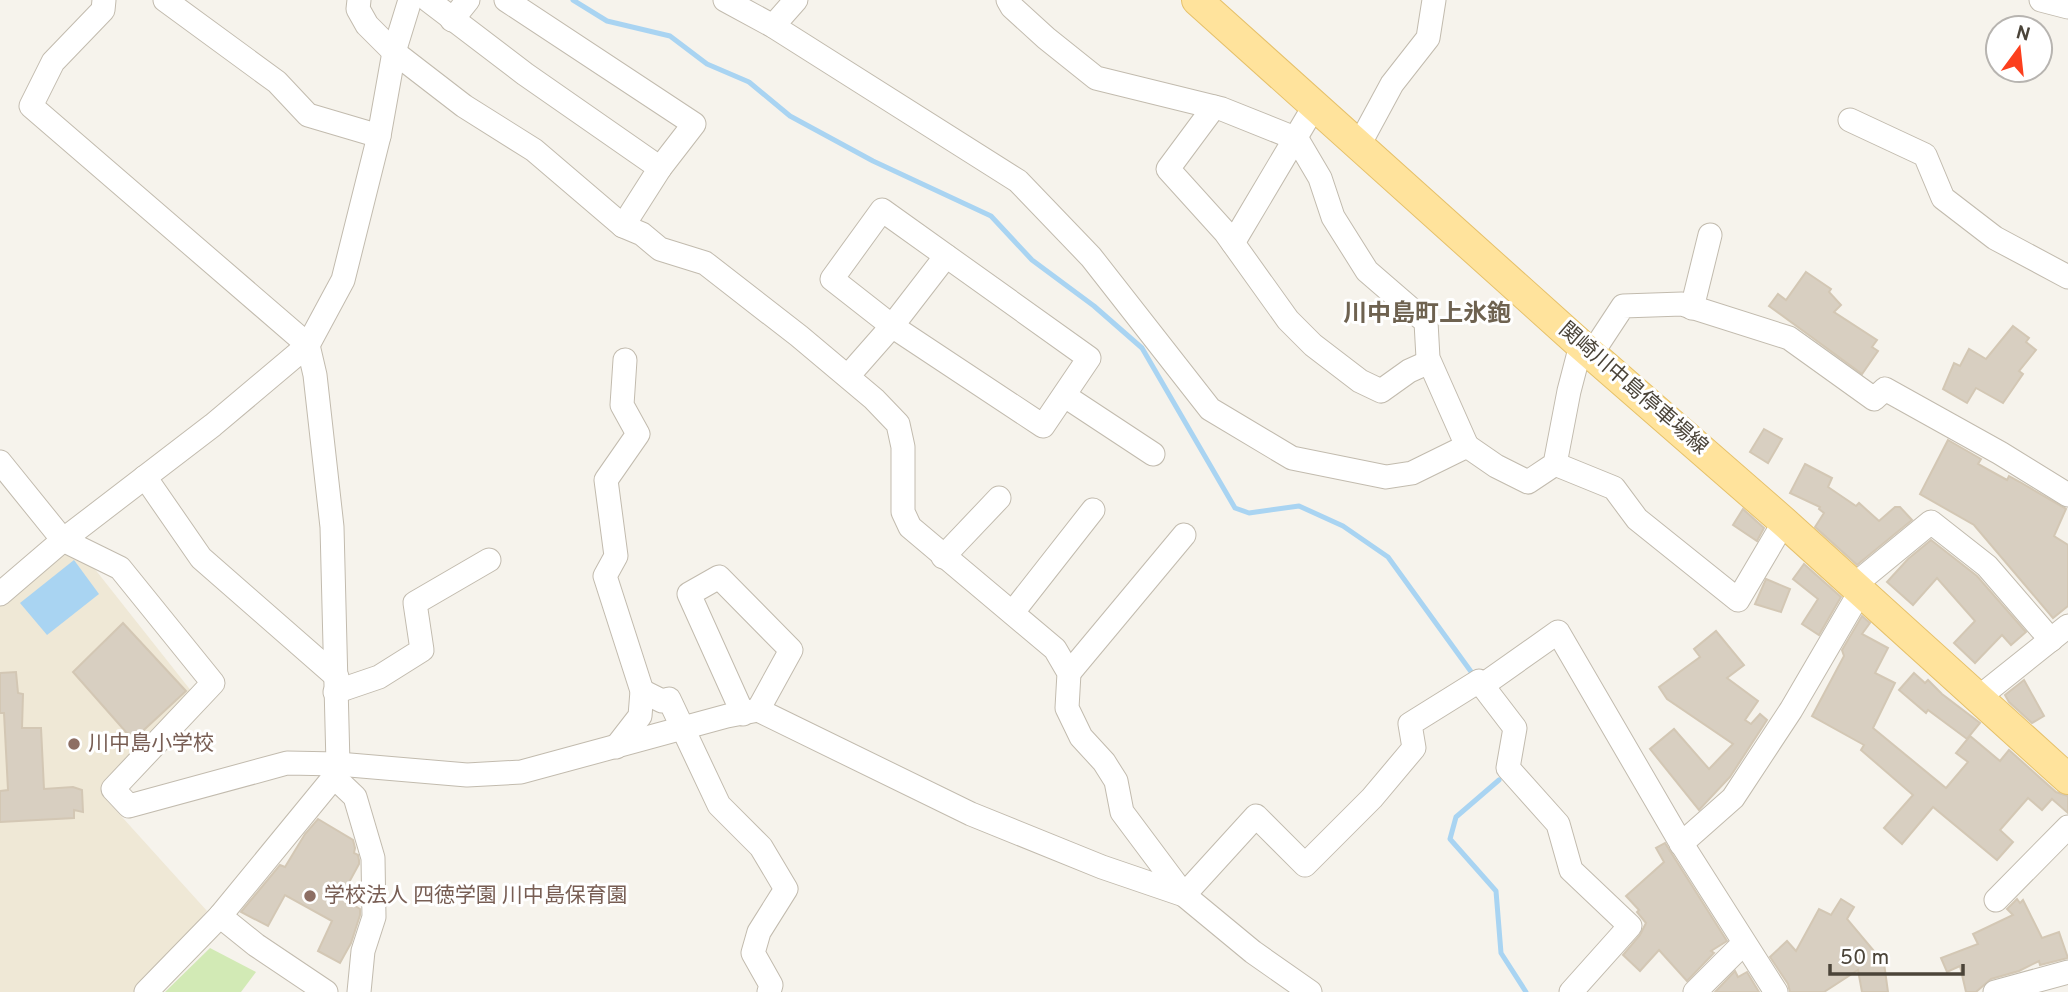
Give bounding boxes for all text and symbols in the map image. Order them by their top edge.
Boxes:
north arrow [1984,14,2054,84]
text: N [2013,21,2033,48]
district label: 川中島町上氷鉋 [1343,300,1511,330]
street label: 関崎川中島停車場線 [1553,317,1713,461]
place label: 川中島小学校 [88,731,214,758]
marker: 川中島小学校 [66,736,82,752]
place label: 学校法人 四徳学園 川中島保育園 [324,883,628,910]
marker: 学校法人 四徳学園 川中島保育園 [302,888,318,904]
scale bar [1830,932,1963,976]
text: 50 m [1840,945,1889,972]

